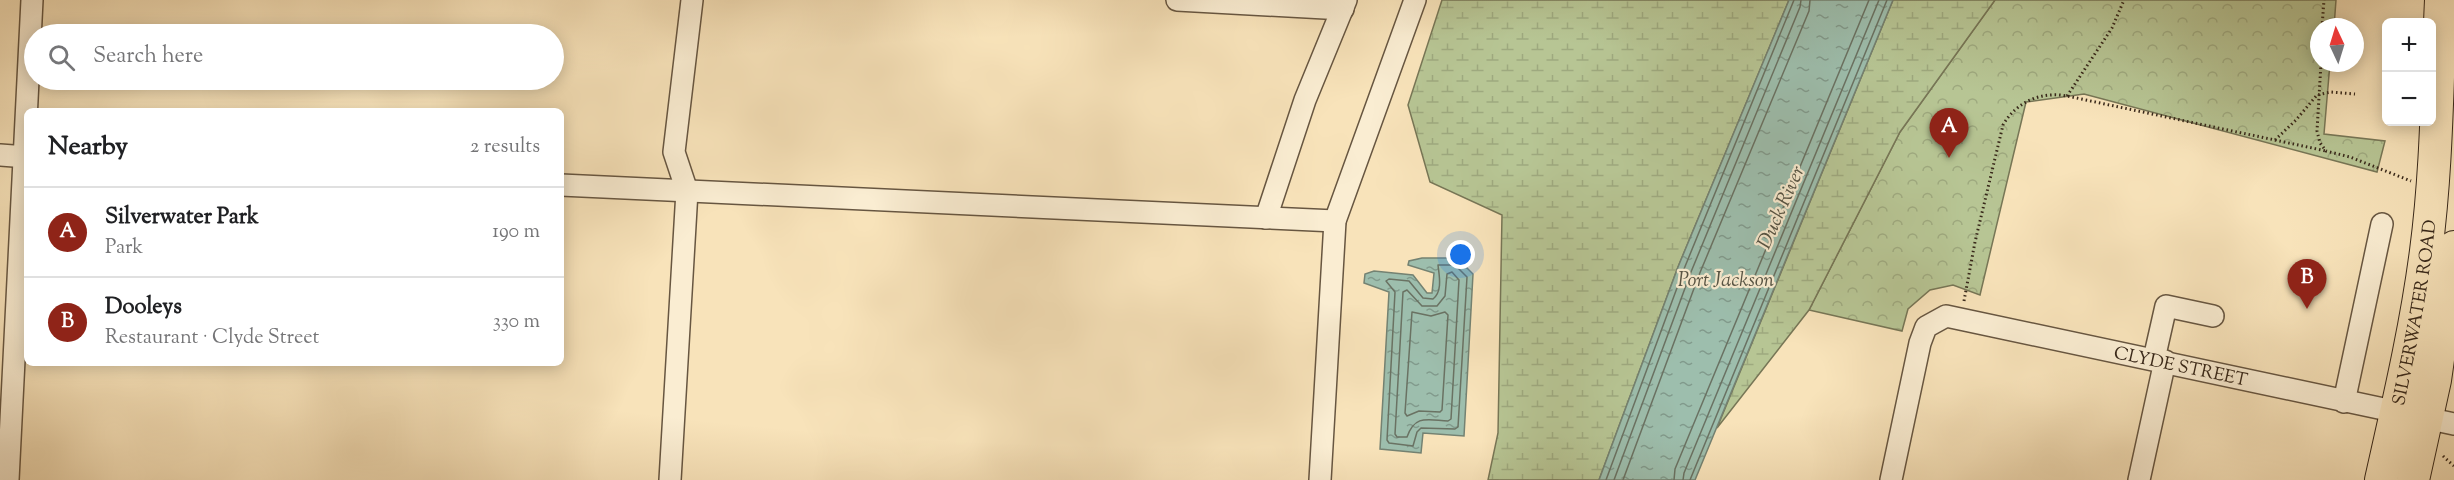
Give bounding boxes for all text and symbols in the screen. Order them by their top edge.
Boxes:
north arrow [2310,18,2364,72]
map controls [2382,18,2436,126]
button: + [2382,18,2436,72]
search box [24,24,564,90]
icon: search [45,41,78,74]
text: Search here [93,41,203,73]
button: − [2382,72,2436,126]
pin: A [1930,108,1968,158]
text: Nearby [48,129,128,166]
text: 2 results [470,133,540,162]
water label: Duck River [1751,162,1814,254]
text: Silverwater Park [105,202,259,234]
text: A [59,218,76,247]
text: 190 m [492,218,540,247]
street label: SILVERWATER ROAD [2387,218,2445,408]
text: Park [105,234,143,263]
your location [1446,240,1475,269]
pin: B [2288,260,2326,309]
water label: Port Jackson [1678,267,1775,296]
text: Dooleys [105,292,182,324]
text: B [61,308,74,337]
text: 330 m [493,308,540,337]
text: Restaurant · Clyde Street [105,324,319,353]
street label: CLYDE STREET [2111,341,2250,395]

